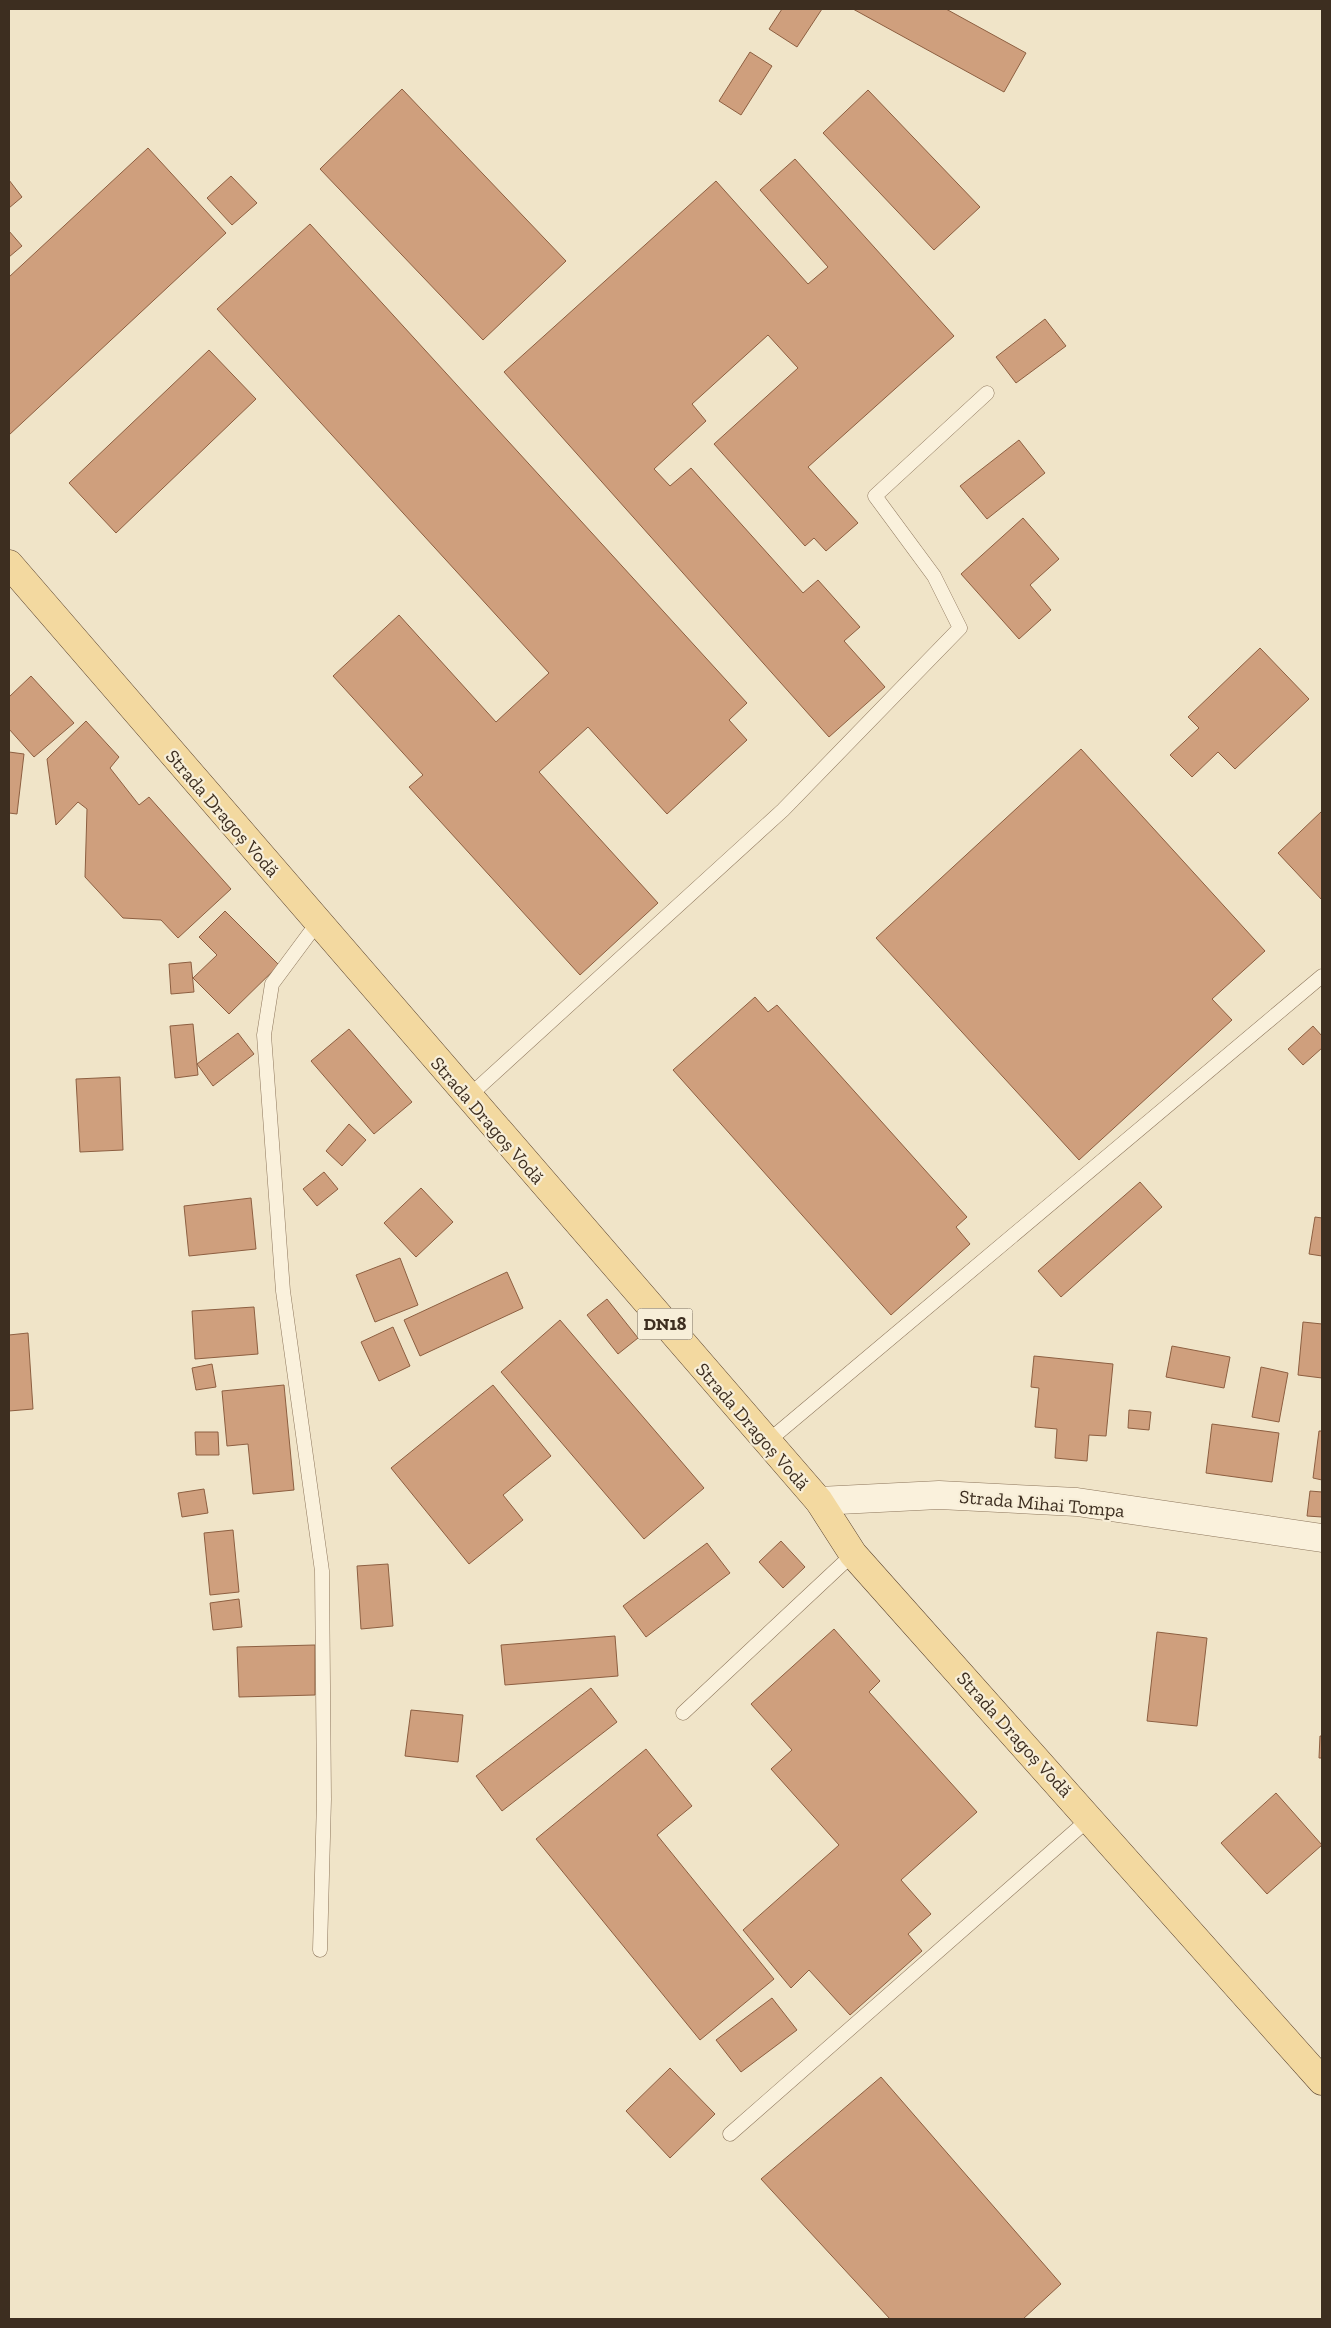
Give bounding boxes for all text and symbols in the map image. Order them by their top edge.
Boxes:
street label: Strada Dragoș Vodă [161,745,284,882]
street label: Strada Dragoș Vodă [426,1052,549,1189]
road number: DN18 [638,1308,692,1340]
street label: Strada Dragoș Vodă [691,1358,814,1495]
street label: Strada Mihai Tompa [958,1485,1126,1522]
street label: Strada Dragoș Vodă [952,1667,1077,1802]

